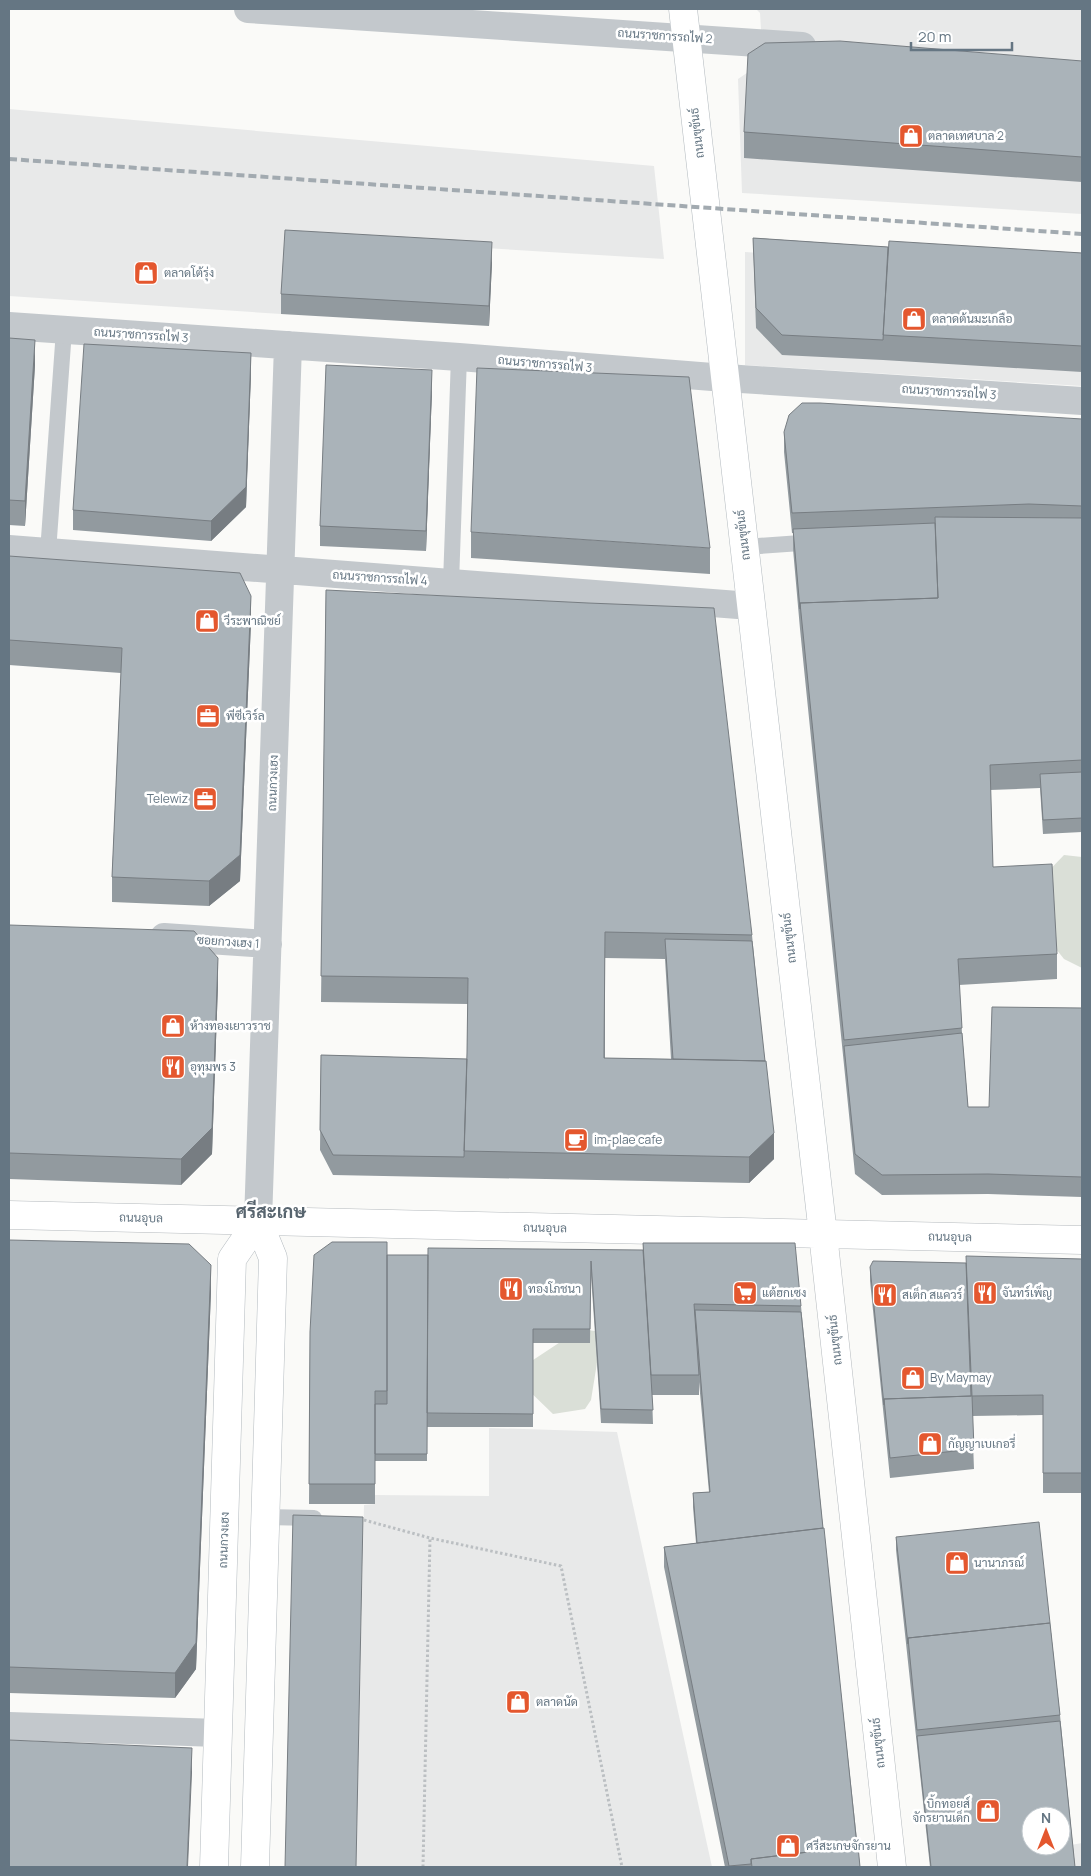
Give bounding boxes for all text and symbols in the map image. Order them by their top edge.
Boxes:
scale bar [911,20,1012,52]
street label: ถนนราชการรถไฟ 2 [617,24,713,47]
text: 20 m [918,26,951,47]
street label: ถนนขุขันธ์ [685,106,709,159]
shop icon: ตลาดเทศบาล 2 [898,123,924,149]
place label: ตลาดเทศบาล 2 [928,127,1004,144]
shop icon: ตลาดโต้รุ่ง [133,260,159,286]
place label: ตลาดโต้รุ่ง [164,264,214,282]
shop icon: ตลาดต้นมะเกลือ [901,306,927,332]
place label: ตลาดต้นมะเกลือ [932,310,1013,327]
street label: ถนนราชการรถไฟ 3 [93,323,189,346]
street label: ถนนราชการรถไฟ 3 [497,351,593,376]
street label: ถนนราชการรถไฟ 3 [901,380,997,403]
street label: ถนนขุขันธ์ [731,508,755,561]
street label: ถนนราชการรถไฟ 4 [332,566,428,589]
shop icon: วีระพาณิชย์ [194,608,220,634]
place label: วีระพาณิชย์ [223,612,281,629]
office icon: พีซีเวิร์ล [195,703,221,729]
place label: พีซีเวิร์ล [226,707,265,724]
street label: ถนนกวงเฮง [263,754,282,812]
office icon: Telewiz [192,786,218,812]
place label: Telewiz [147,790,188,807]
street label: ถนนขุขันธ์ [777,911,801,964]
street label: ซอยกวงเฮง 1 [196,931,260,952]
shop icon: ห้างทองเยาวราช [160,1013,186,1039]
place label: ห้างทองเยาวราช [190,1017,271,1034]
restaurant icon: อุทุมพร 3 [160,1054,186,1080]
place label: อุทุมพร 3 [190,1058,236,1076]
cafe icon: im-plae cafe [563,1127,589,1153]
place label: im-plae cafe [594,1131,662,1148]
district label: ศรีสะเกษ [236,1199,307,1223]
street label: ถนนอุบล [119,1209,163,1227]
street label: ถนนอุบล [523,1219,567,1237]
street label: ถนนอุบล [928,1228,972,1246]
restaurant icon: ทองโภชนา [498,1276,524,1302]
place label: ทองโภชนา [528,1280,581,1297]
supermarket icon: แต้ฮกเซง [732,1280,758,1306]
restaurant icon: จันทร์เพ็ญ [972,1280,998,1306]
restaurant icon: สเต็ก สแควร์ [872,1282,898,1308]
place label: แต้ฮกเซง [762,1284,806,1301]
place label: จันทร์เพ็ญ [1002,1284,1052,1301]
place label: สเต็ก สแควร์ [902,1286,963,1303]
street label: ถนนขุขันธ์ [823,1313,847,1366]
shop icon: By Maymay [900,1365,926,1391]
place label: By Maymay [930,1369,992,1386]
shop icon: กัญญาเบเกอรี่ [917,1431,943,1457]
place label: กัญญาเบเกอรี่ [948,1433,1016,1452]
street label: ถนนกวงเฮง [214,1511,233,1569]
shop icon: นานาภรณ์ [944,1550,970,1576]
place label: นานาภรณ์ [974,1554,1024,1571]
shop icon: ตลาดนัด [505,1689,531,1715]
place label: ตลาดนัด [536,1693,578,1710]
street label: ถนนขุขันธ์ [866,1716,890,1769]
place label: บิ้กทอยส์ จักรยานเด็ก [913,1794,970,1826]
shop icon: บิ้กทอยส์ จักรยานเด็ก [975,1798,1001,1824]
north arrow [1021,1806,1071,1856]
text: N [1041,1808,1051,1827]
shop icon: ศรีสะเกษจักรยาน [775,1833,801,1859]
place label: ศรีสะเกษจักรยาน [806,1837,891,1854]

